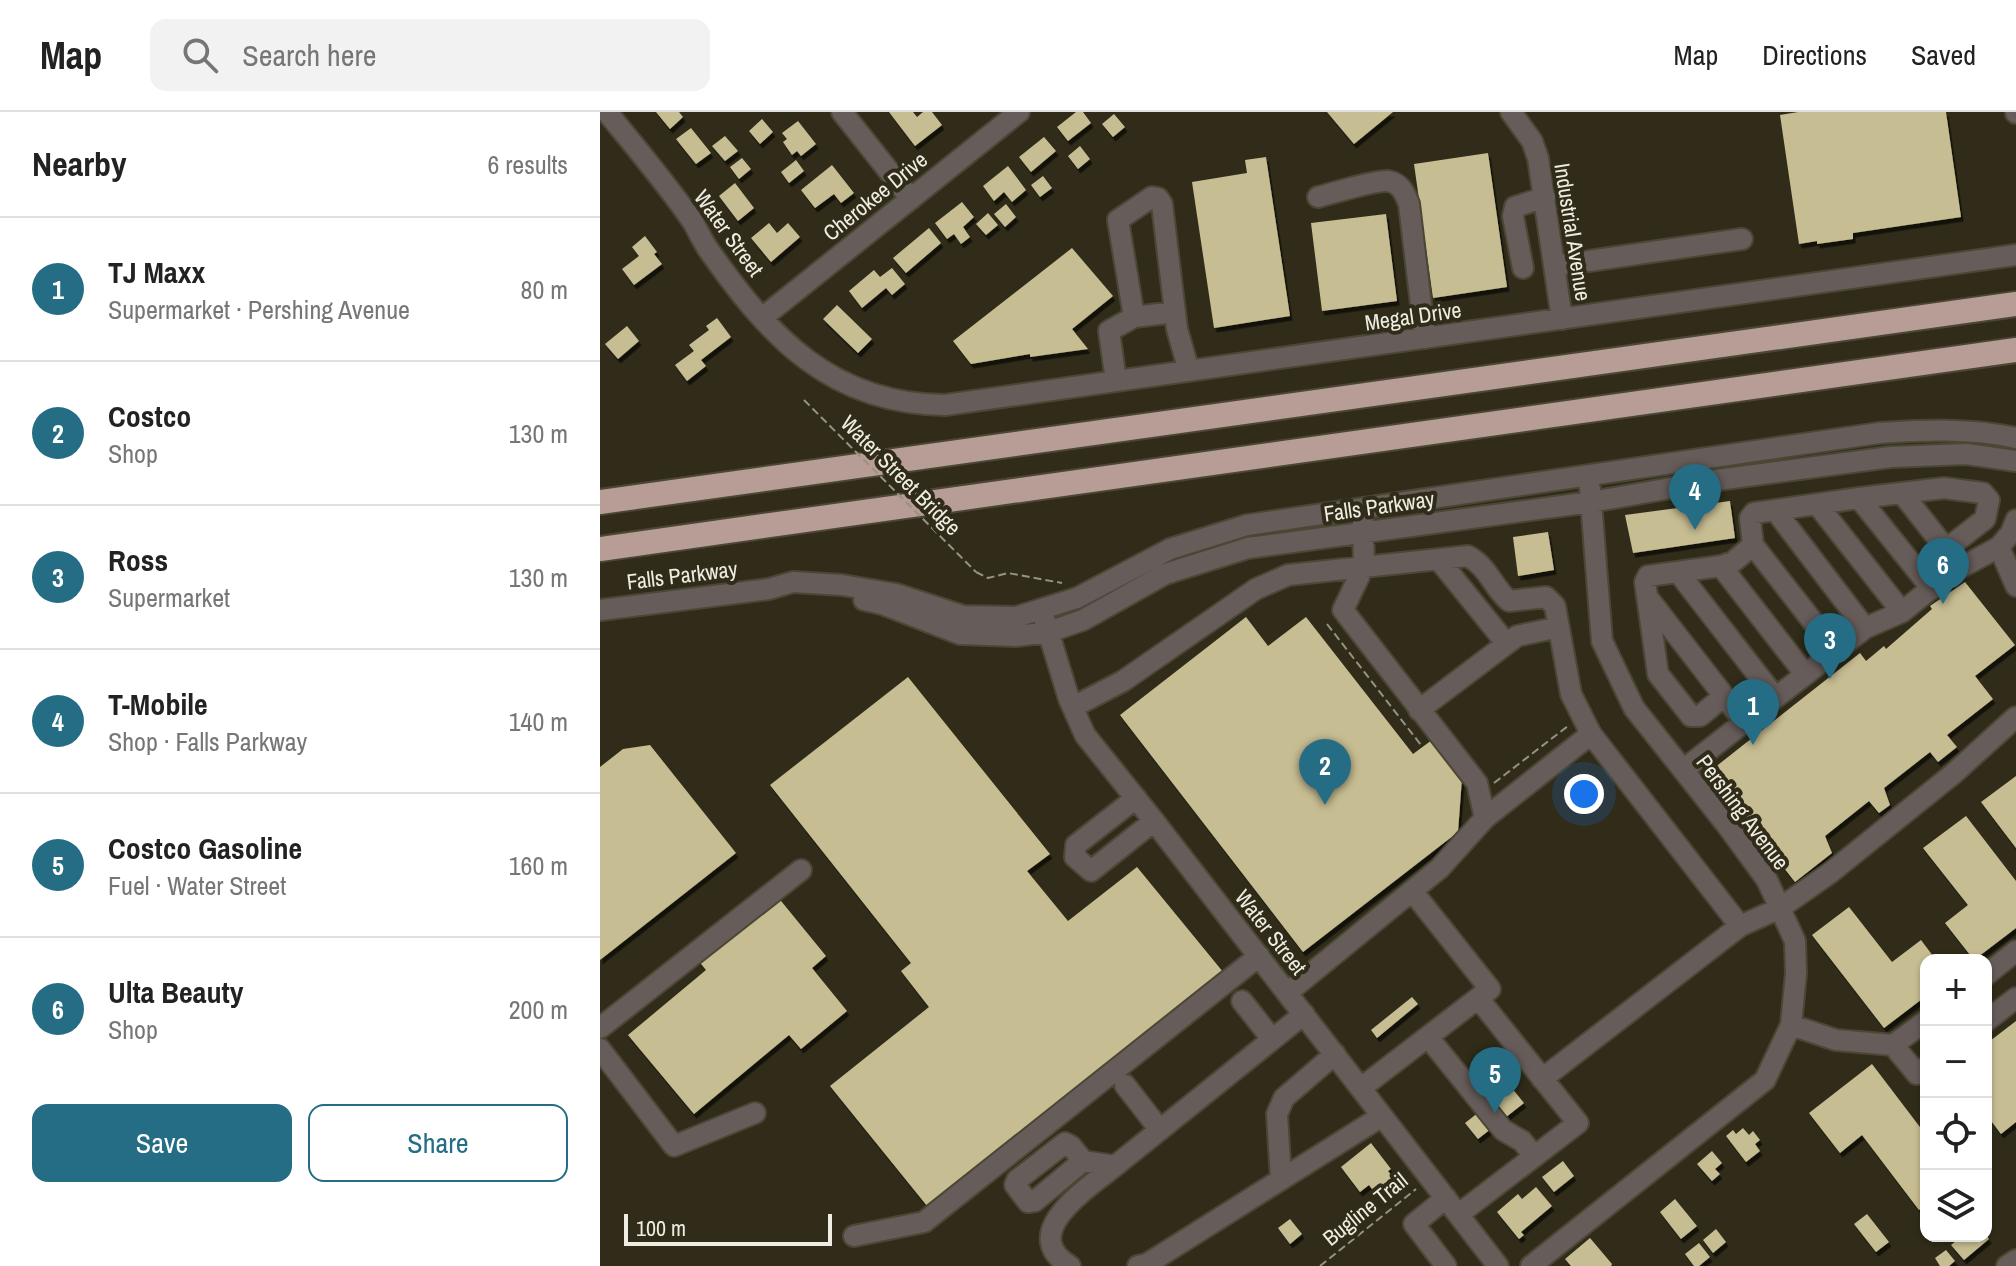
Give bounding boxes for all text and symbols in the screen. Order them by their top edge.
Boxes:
search box [150,19,710,91]
text: Map [40,30,102,81]
icon: search [178,33,222,77]
text: Search here [242,35,376,75]
text: Map [1674,36,1718,74]
text: Directions [1762,36,1867,74]
text: Saved [1911,36,1976,74]
text: Nearby [32,141,127,187]
street label: Cherokee Drive [816,145,934,247]
text: 6 results [487,147,568,182]
street label: Industrial Avenue [1547,161,1599,303]
street label: Water Street [687,183,771,283]
text: TJ Maxx [108,252,205,292]
text: 1 [52,272,64,307]
text: 80 m [521,272,568,307]
text: Supermarket · Pershing Avenue [108,292,410,327]
street label: Megal Drive [1363,294,1463,338]
text: Costco [108,396,191,436]
street label: Water Street Bridge [834,408,968,542]
text: 2 [52,416,64,451]
text: 130 m [509,416,568,451]
text: Shop [108,436,158,471]
pin: 4 [1669,464,1721,530]
street label: Falls Parkway [1322,483,1436,529]
pin: 6 [1917,538,1969,604]
text: Ross [108,540,168,580]
street label: Falls Parkway [625,553,739,597]
text: 3 [52,560,64,595]
text: 130 m [509,560,568,595]
text: Supermarket [108,580,230,615]
pin: 3 [1804,613,1856,679]
pin: 1 [1727,679,1779,745]
text: T-Mobile [108,684,208,724]
text: 4 [52,704,64,739]
text: 140 m [509,704,568,739]
text: Shop · Falls Parkway [108,724,307,759]
pin: 2 [1299,739,1351,805]
street label: Pershing Avenue [1690,748,1796,876]
your location [1564,774,1604,814]
text: Costco Gasoline [108,828,302,868]
text: 5 [52,848,64,883]
text: 160 m [509,848,568,883]
text: Fuel · Water Street [108,868,286,903]
street label: Water Street [1228,883,1314,981]
map controls [1920,954,1992,1242]
button: + [1920,954,1992,1026]
text: Ulta Beauty [108,972,243,1012]
text: 6 [52,992,64,1027]
text: 200 m [509,992,568,1027]
text: Shop [108,1012,158,1047]
button: − [1920,1026,1992,1098]
pin: 5 [1469,1047,1521,1113]
button: locate [1920,1098,1992,1170]
button: Save [32,1104,292,1182]
button: Share [308,1104,568,1182]
street label: Bugline Trail [1316,1165,1414,1253]
button: layers [1920,1170,1992,1242]
scale bar [624,1210,832,1246]
text: 100 m [636,1213,686,1243]

